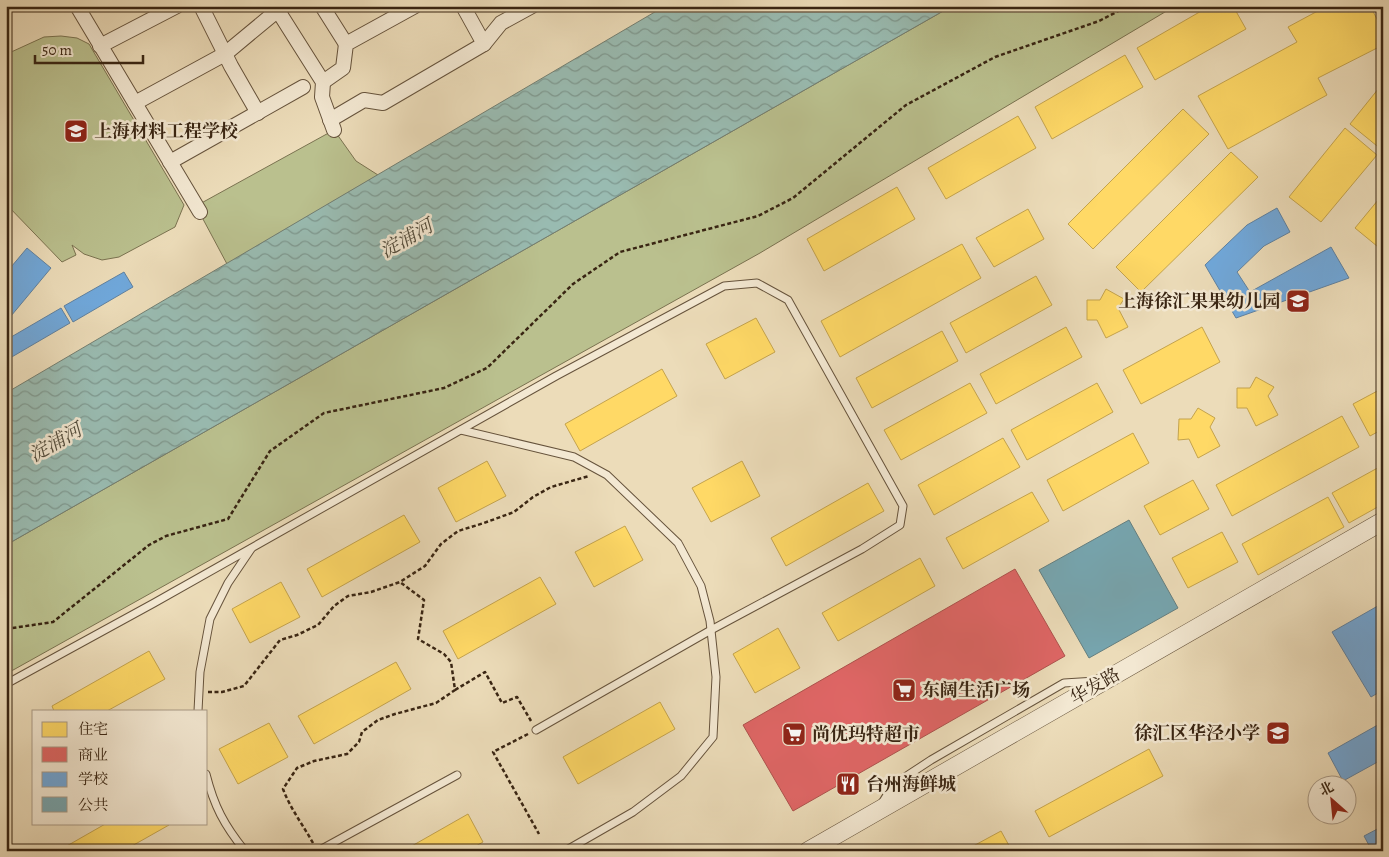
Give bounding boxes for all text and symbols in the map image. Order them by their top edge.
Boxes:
scale bar [35,32,142,64]
text: 50 m [42,40,72,60]
school or university icon: 上海材料工程学校 [63,118,89,144]
place label: 上海材料工程学校 [94,119,238,143]
water label: 淀浦河 [375,212,440,264]
school or university icon: 上海徐汇果果幼儿园 [1285,288,1311,314]
place label: 上海徐汇果果幼儿园 [1118,289,1280,313]
water label: 淀浦河 [24,416,89,468]
street label: 华发路 [1066,662,1124,710]
supermarket icon: 东阔生活广场 [891,677,917,703]
place label: 东阔生活广场 [922,678,1030,702]
legend [32,710,208,824]
text: 住宅 [78,719,108,739]
school or university icon: 徐汇区华泾小学 [1265,720,1291,746]
supermarket icon: 尚优玛特超市 [781,721,807,747]
place label: 徐汇区华泾小学 [1134,721,1260,745]
place label: 尚优玛特超市 [812,722,920,746]
text: 商业 [78,745,108,765]
text: 学校 [78,769,108,789]
restaurant icon: 台州海鲜城 [835,771,861,797]
place label: 台州海鲜城 [866,772,956,796]
north arrow [1306,774,1356,824]
text: 北 [1316,777,1337,801]
text: 公共 [78,795,108,815]

